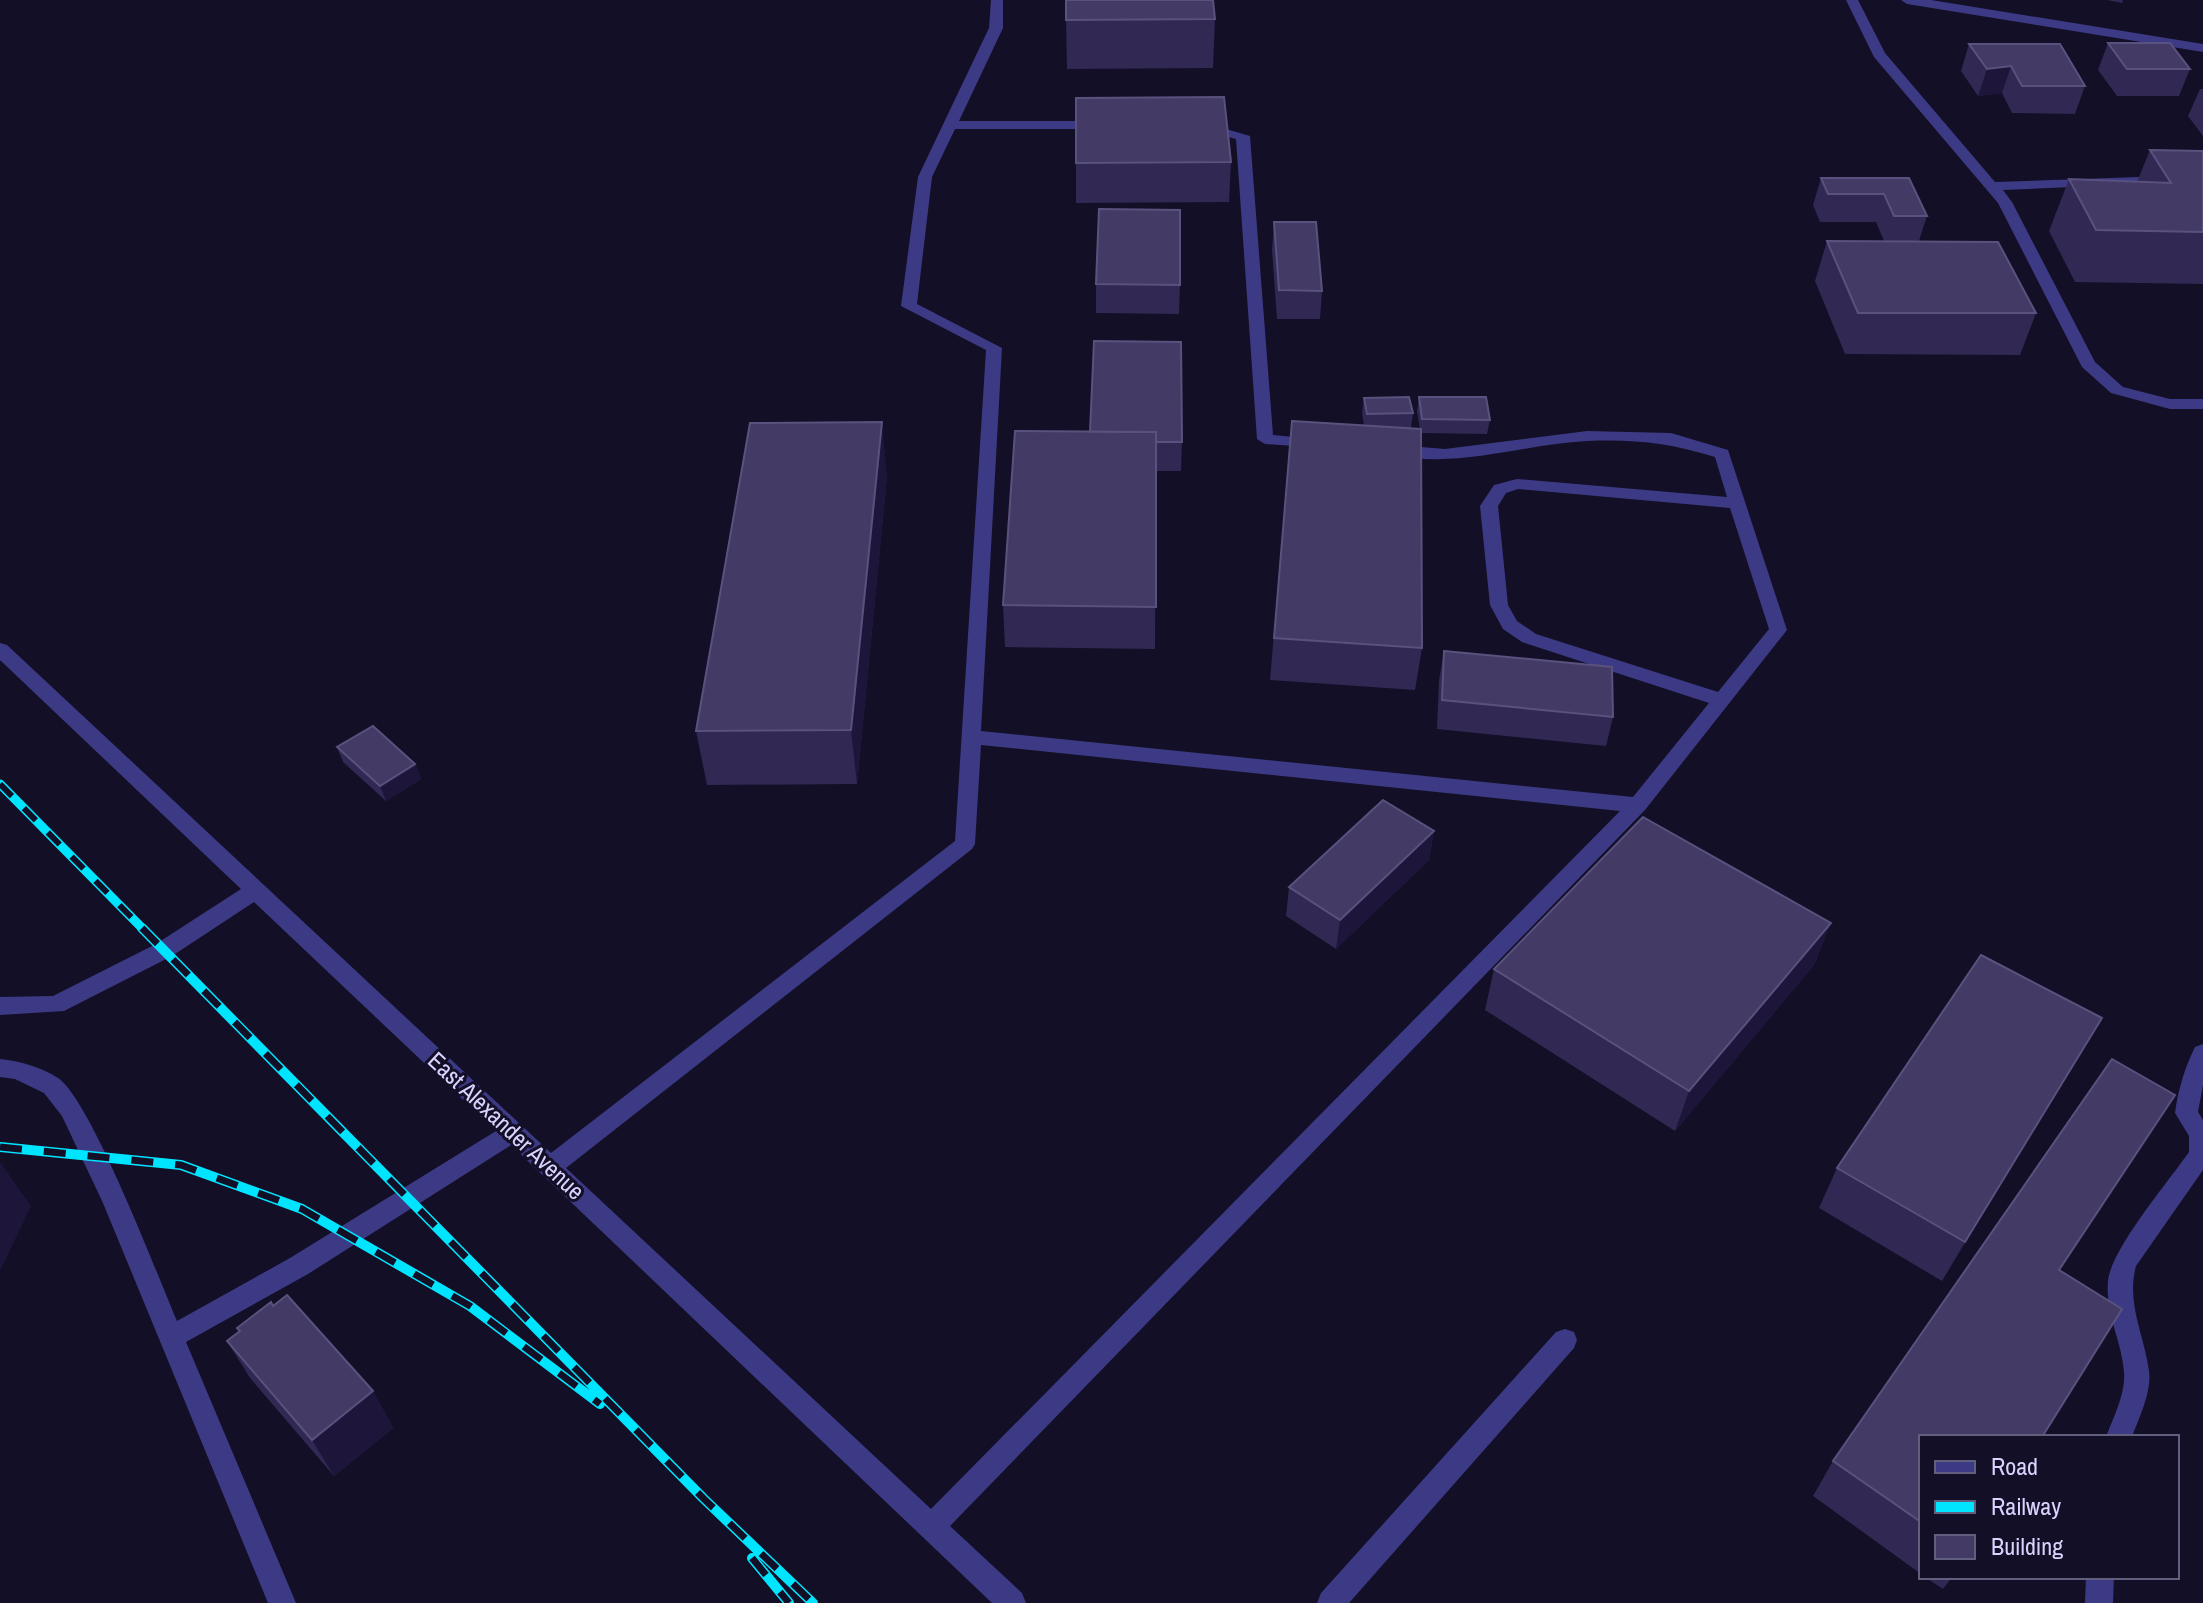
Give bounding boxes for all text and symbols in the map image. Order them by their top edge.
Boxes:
street label: East Alexander Avenue [421,1044,592,1206]
legend [1919,1435,2179,1579]
text: Road [1991,1450,2038,1482]
text: Railway [1991,1490,2061,1522]
text: Building [1991,1530,2063,1562]

